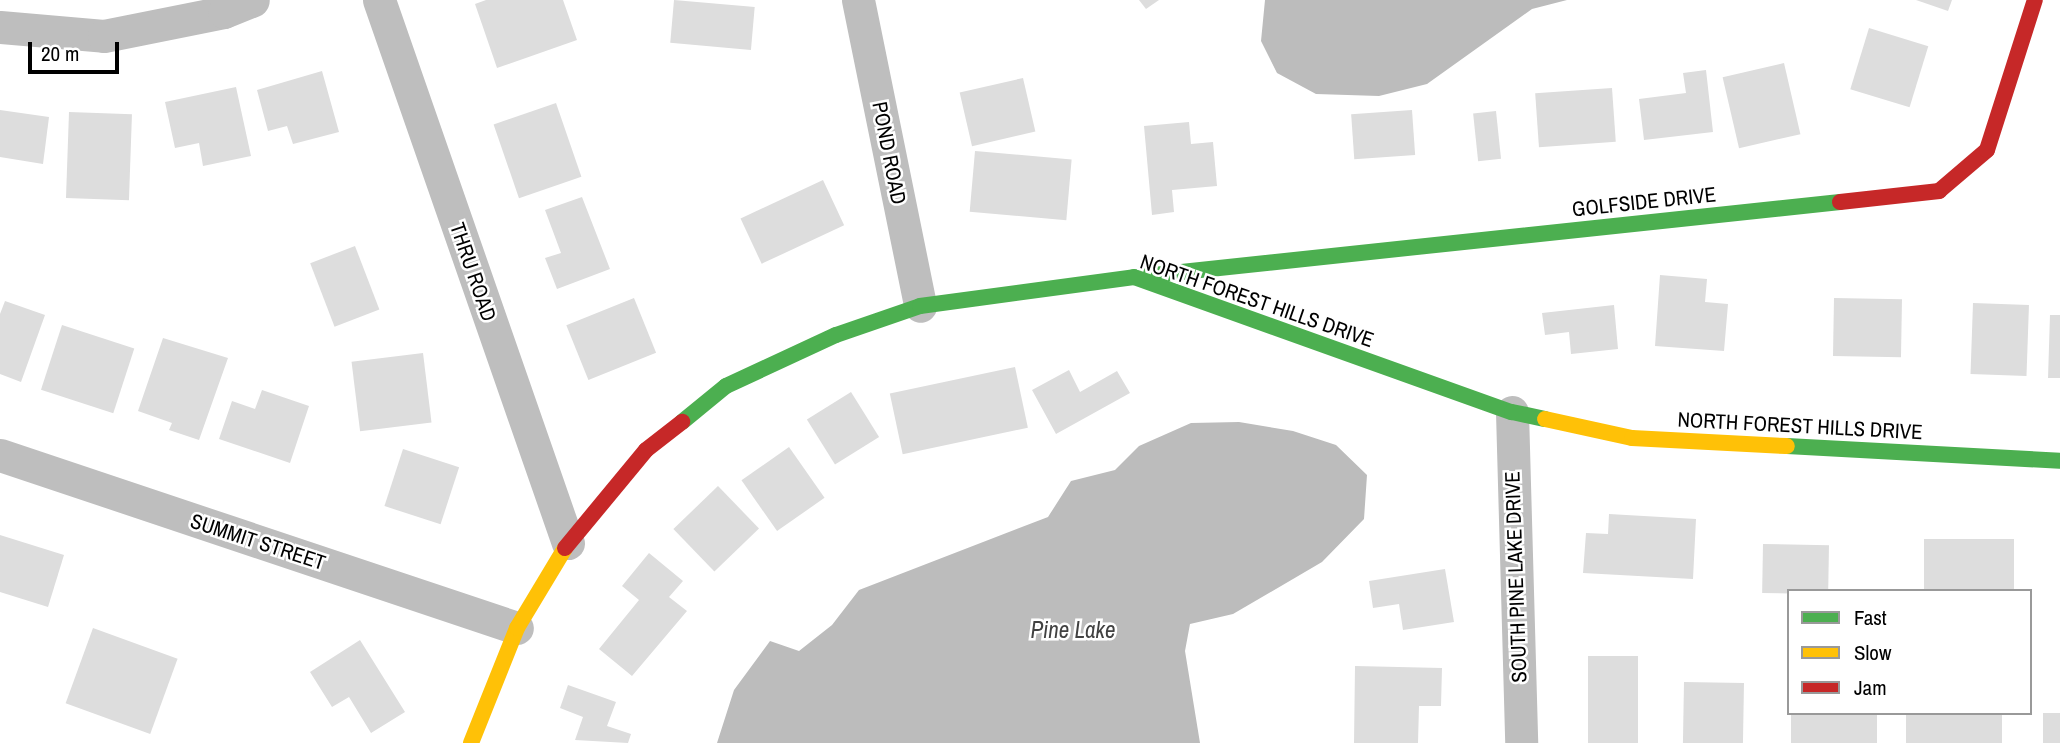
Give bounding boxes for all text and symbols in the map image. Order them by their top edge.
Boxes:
scale bar [32,28,122,72]
text: 20 m [41,39,79,68]
street label: POND ROAD [867,99,911,207]
street label: GOLFSIDE DRIVE [1571,182,1717,222]
street label: THRU ROAD [444,220,502,324]
street label: NORTH FOREST HILLS DRIVE [1137,249,1377,353]
street label: NORTH FOREST HILLS DRIVE [1677,407,1923,445]
street label: SOUTH PINE LAKE DRIVE [1500,471,1532,683]
street label: SUMMIT STREET [187,508,329,576]
legend [1787,589,2032,715]
text: Fast [1854,603,1887,632]
water label: Pine Lake [1031,616,1115,644]
text: Slow [1854,638,1891,667]
text: Jam [1854,673,1887,702]

